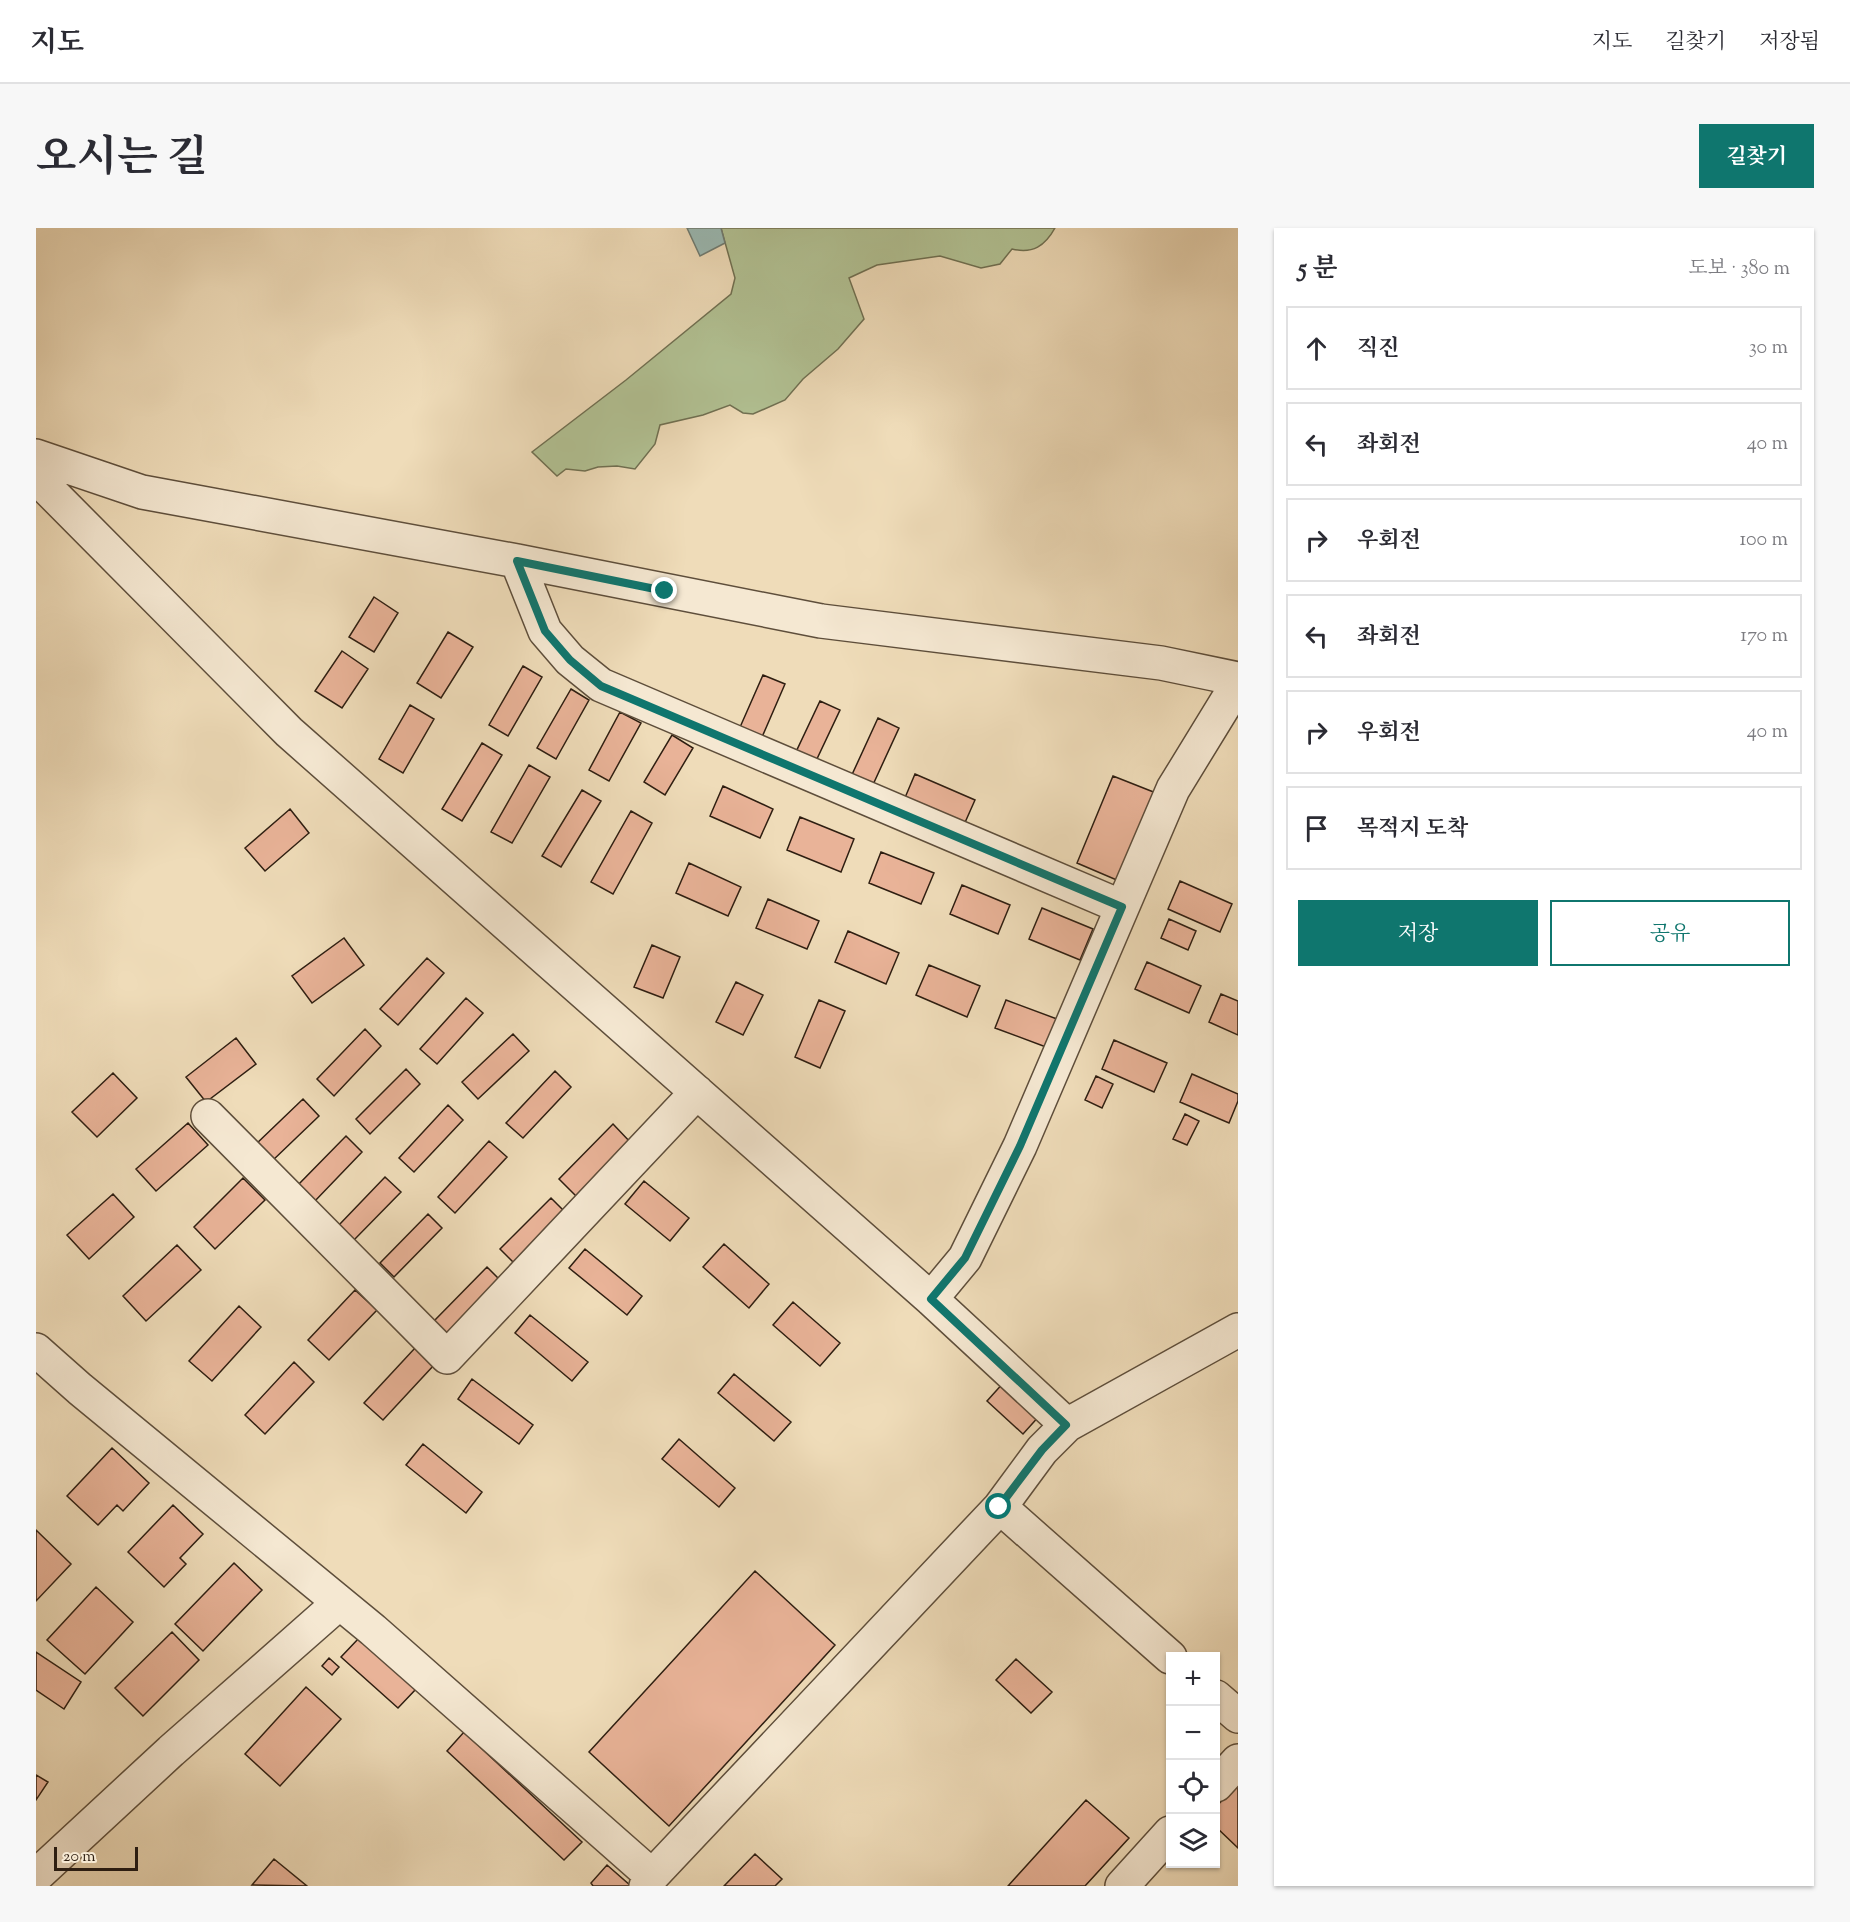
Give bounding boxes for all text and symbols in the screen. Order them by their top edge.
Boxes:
text: 지도 [30,24,84,64]
text: 지도 [1592,28,1632,58]
text: 길찾기 [1665,28,1726,58]
text: 저장됨 [1759,28,1820,58]
button: 길찾기 [1699,124,1814,188]
text: 오시는 길 [36,130,207,190]
text: 5 분 [1298,251,1338,288]
text: 도보 · 380 m [1688,255,1790,284]
icon: ahead [1300,332,1333,365]
text: 직진 [1357,334,1400,366]
text: 30 m [1749,334,1788,363]
icon: left [1300,428,1333,461]
text: 좌회전 [1357,430,1421,462]
text: 40 m [1747,430,1788,459]
icon: right [1300,524,1333,557]
text: 우회전 [1357,526,1421,558]
text: 100 m [1739,526,1788,555]
route end [651,577,677,603]
icon: left [1300,620,1333,653]
text: 좌회전 [1357,622,1421,654]
text: 170 m [1740,622,1788,651]
icon: right [1300,716,1333,749]
text: 우회전 [1357,718,1421,750]
text: 40 m [1747,718,1788,747]
icon: arrive [1300,812,1333,845]
text: 목적지 도착 [1357,814,1468,846]
button: 저장 [1298,900,1538,966]
button: 공유 [1550,900,1790,966]
route start [985,1493,1011,1519]
map controls [1166,1652,1220,1868]
button: + [1166,1652,1220,1706]
button: − [1166,1706,1220,1760]
button: locate [1166,1760,1220,1814]
button: layers [1166,1814,1220,1868]
scale bar [54,1844,138,1872]
text: 20 m [63,1846,96,1869]

